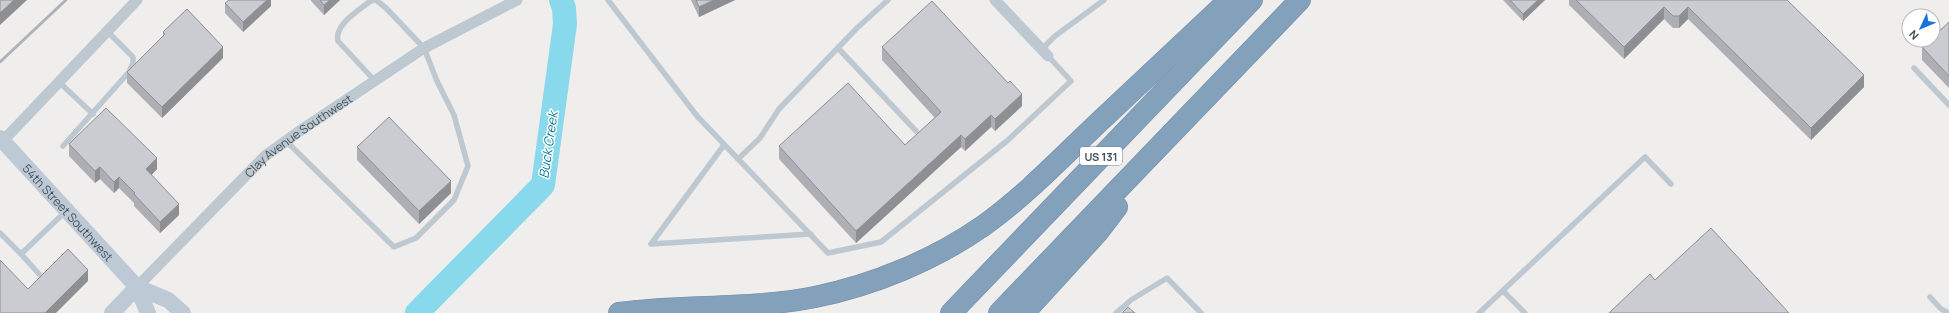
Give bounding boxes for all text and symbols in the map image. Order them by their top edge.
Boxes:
north arrow [1901,8,1941,48]
text: N [1905,27,1922,43]
street label: Clay Avenue Southwest [240,90,356,181]
water label: Buck Creek [534,108,562,180]
road number: US 131 [1080,147,1122,165]
street label: 54th Street Southwest [19,160,118,265]

